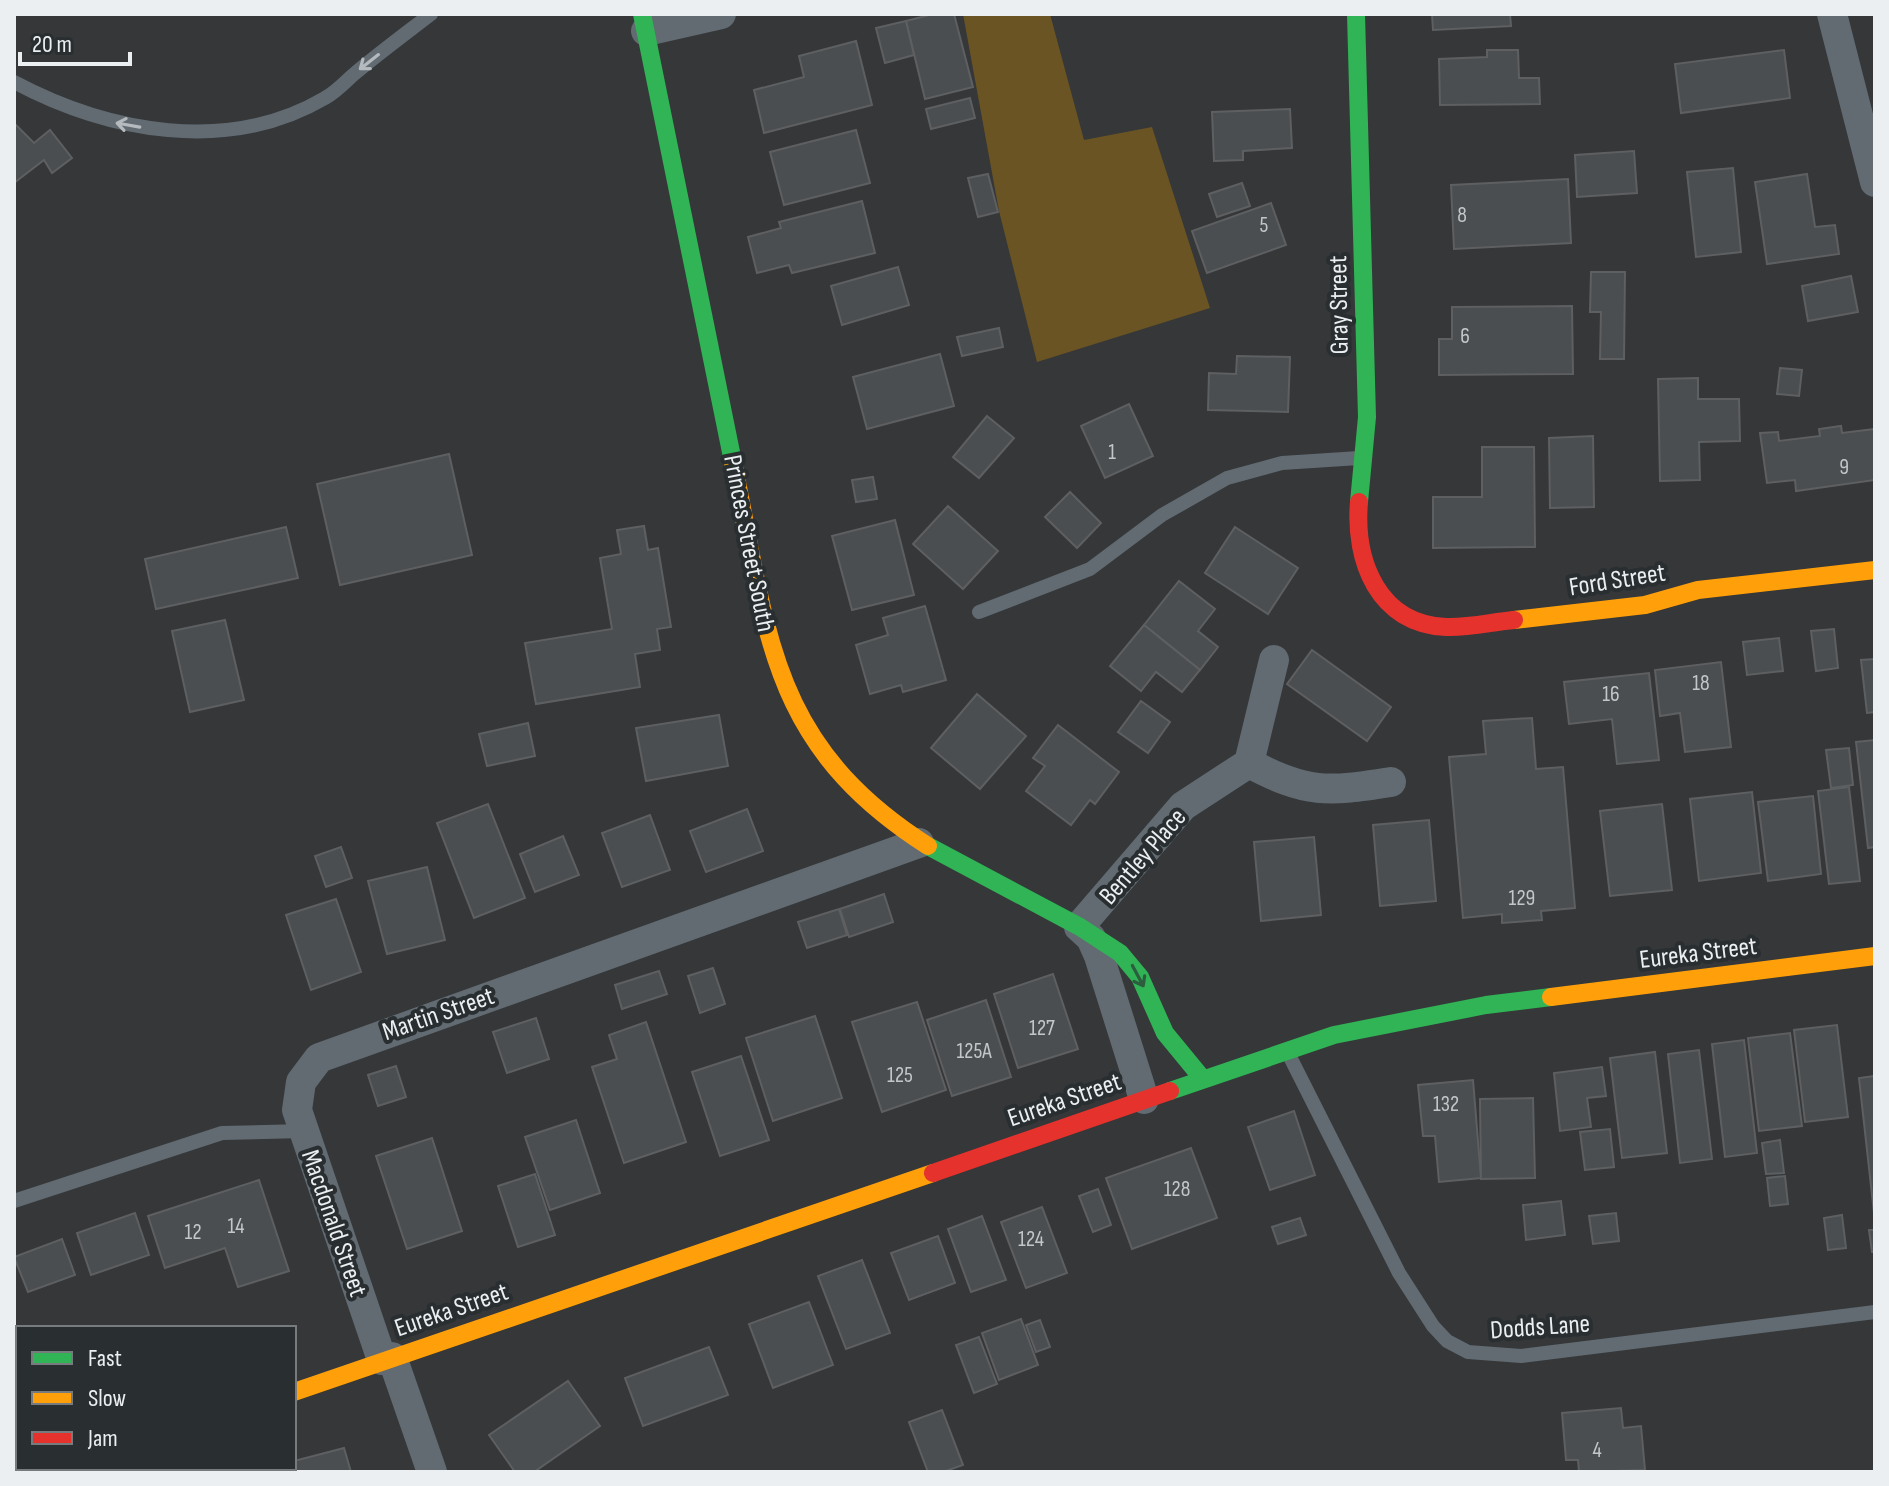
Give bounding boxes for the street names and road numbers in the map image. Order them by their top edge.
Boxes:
street label: Gray Street [1323,255,1356,355]
street label: Princes Street South [716,452,781,634]
street label: Ford Street [1567,558,1668,603]
street label: Bentley Place [1093,803,1193,911]
street label: Eureka Street [1638,931,1759,976]
street label: Martin Street [379,981,498,1048]
street label: Eureka Street [1004,1067,1125,1134]
street label: Macdonald Street [294,1146,373,1301]
street label: Eureka Street [391,1277,512,1344]
street label: Dodds Lane [1489,1309,1591,1346]

